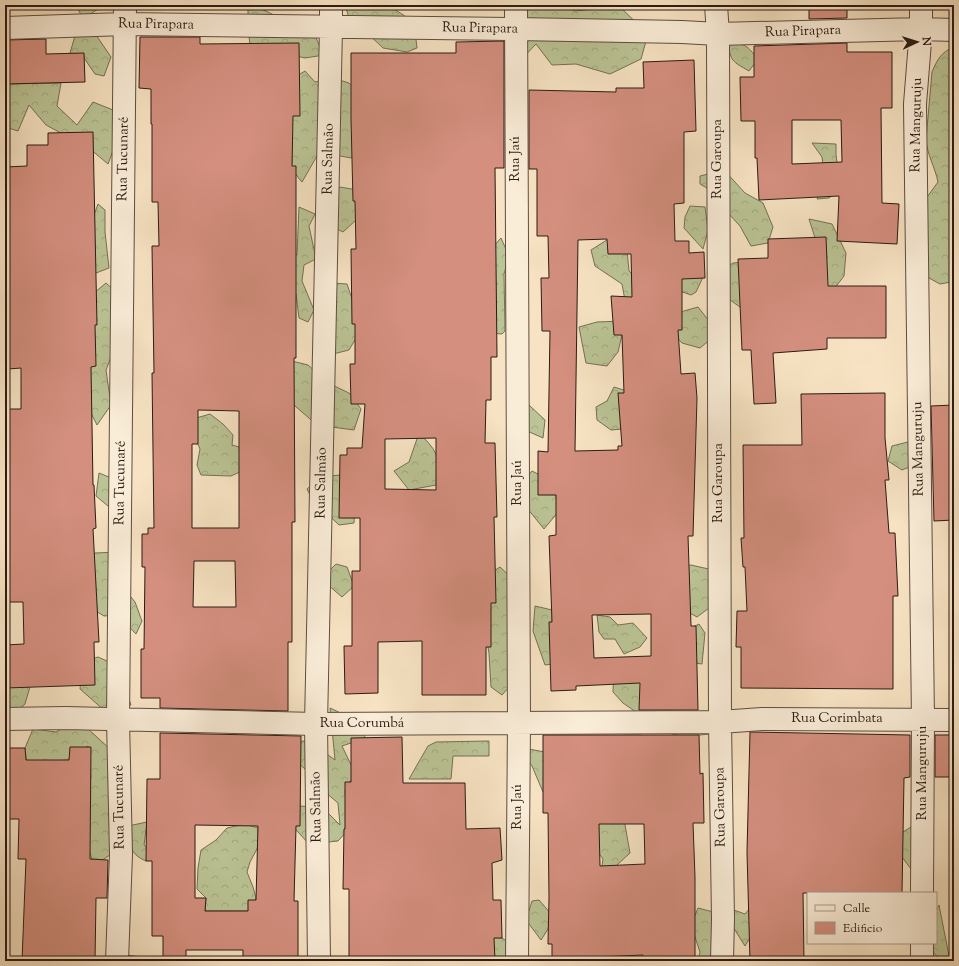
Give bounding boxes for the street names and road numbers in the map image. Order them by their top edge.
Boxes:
street label: Rua Pirapara [118,14,195,36]
street label: Rua Pirapara [442,18,519,40]
street label: Rua Pirapara [765,21,842,43]
street label: Rua Manguruju [906,77,928,173]
street label: Rua Tucunaré [113,117,135,201]
street label: Rua Garoupa [708,118,728,199]
street label: Rua Salmão [318,123,340,195]
street label: Rua Jaú [506,136,526,182]
street label: Rua Manguruju [908,401,930,497]
street label: Rua Tucunaré [110,441,132,525]
street label: Rua Garoupa [709,442,729,523]
street label: Rua Salmão [311,447,333,519]
street label: Rua Jaú [508,460,528,506]
street label: Rua Corimbata [791,709,883,729]
street label: Rua Corumbá [320,714,405,734]
street label: Rua Manguruju [913,726,933,820]
street label: Rua Tucunaré [109,765,131,849]
street label: Rua Garoupa [710,766,732,847]
street label: Rua Salmão [306,771,328,843]
street label: Rua Jaú [508,784,528,830]

